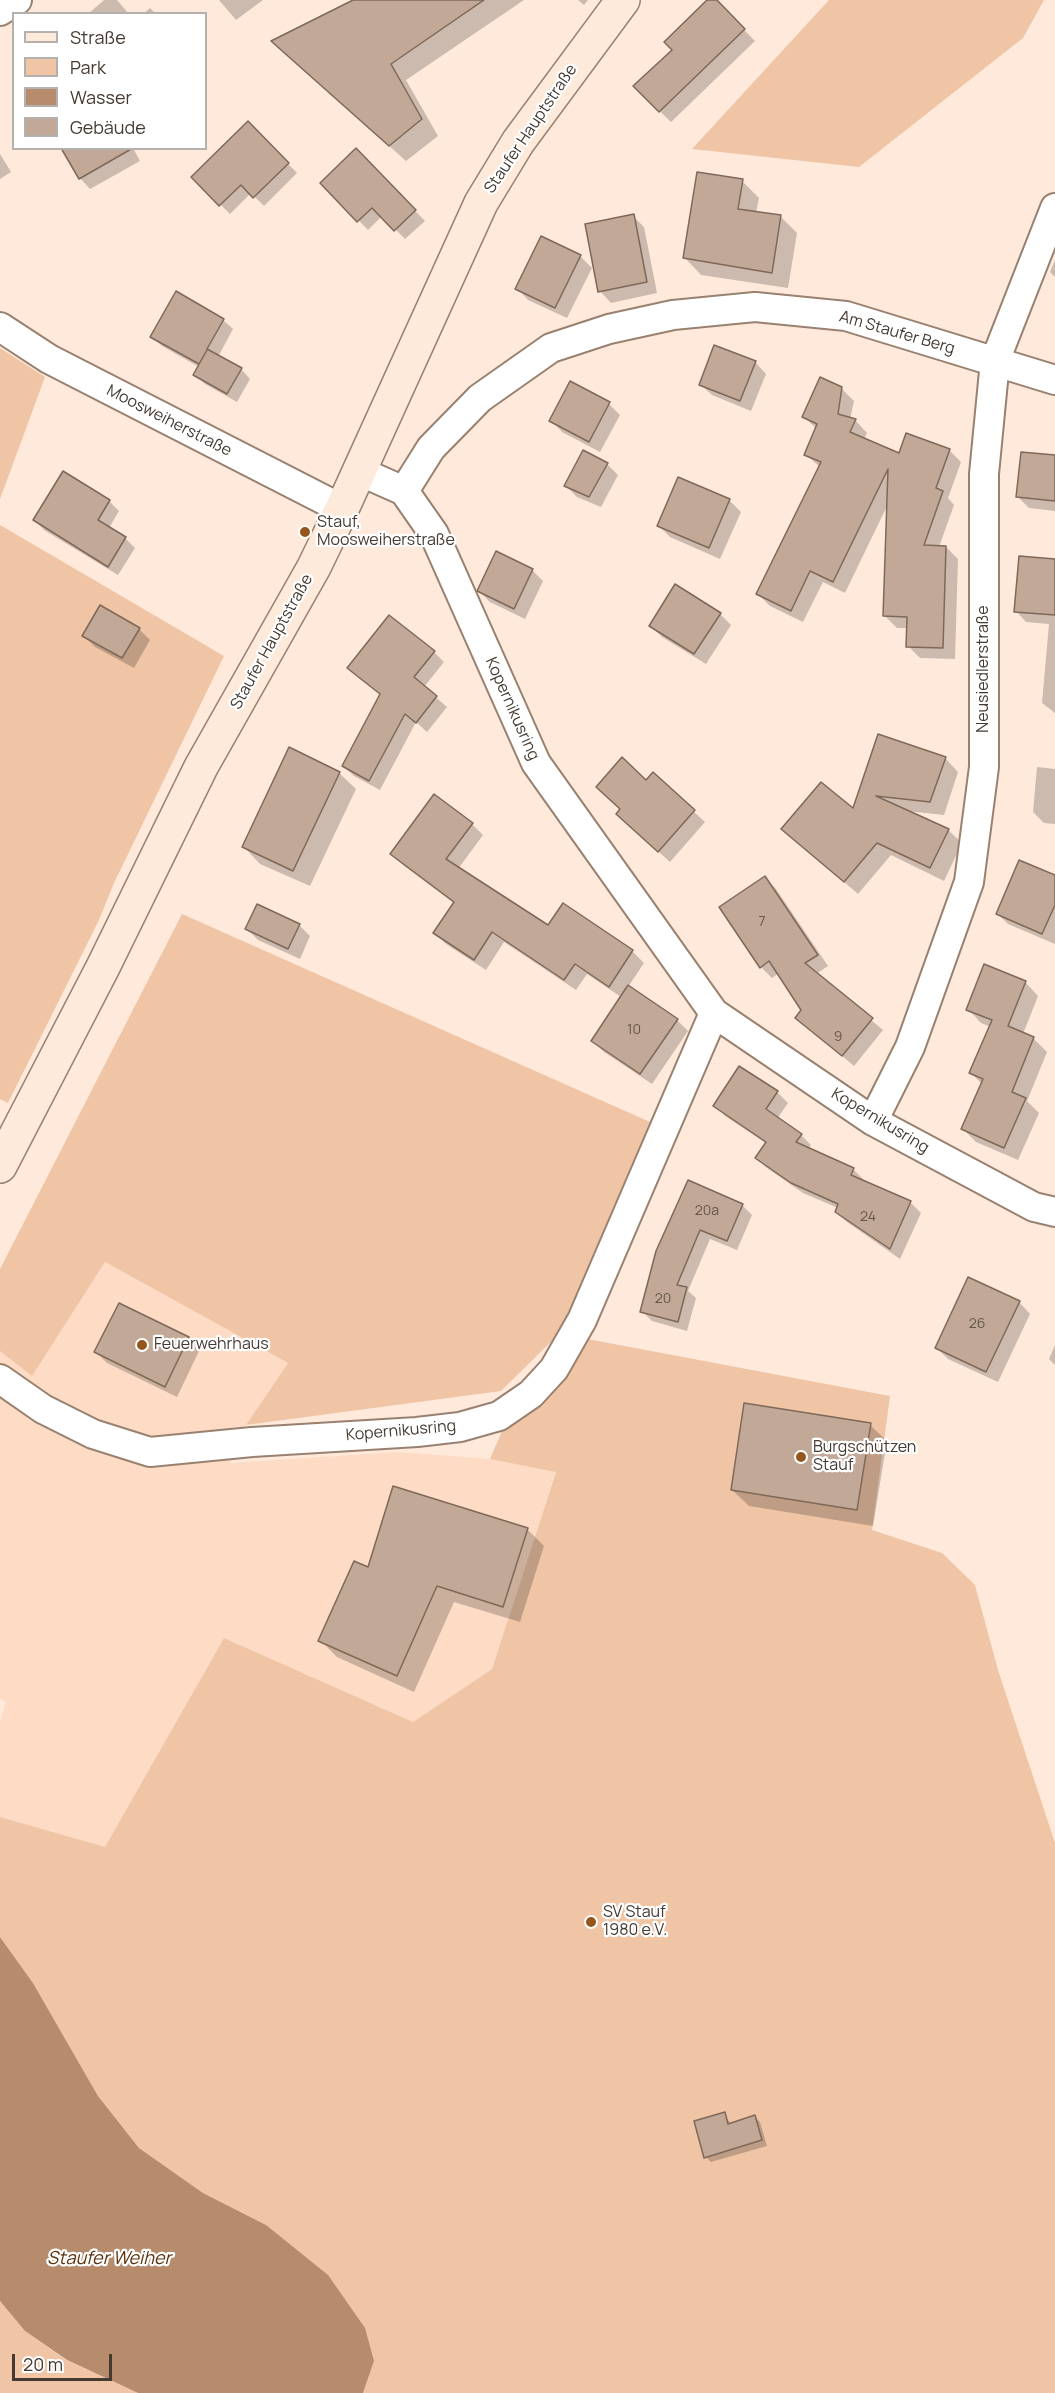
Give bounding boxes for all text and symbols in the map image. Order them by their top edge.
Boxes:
legend [12,12,207,150]
text: Straße [70,25,126,49]
text: Park [70,55,106,79]
street label: Staufer Hauptstraße [481,61,581,197]
text: Wasser [70,85,132,109]
text: Gebäude [70,115,146,139]
street label: Am Staufer Berg [837,307,957,359]
street label: Moosweiherstraße [103,381,235,461]
place label: Stauf, Moosweiherstraße [317,513,455,551]
marker: Stauf, Moosweiherstraße [298,525,312,539]
street label: Staufer Hauptstraße [227,571,317,713]
street label: Neusiedlerstraße [974,605,994,733]
street label: Kopernikusring [481,655,543,763]
house number: 7 [758,914,766,930]
house number: 10 [627,1022,641,1038]
house number: 9 [834,1029,842,1045]
street label: Kopernikusring [828,1084,932,1158]
house number: 20a [695,1203,719,1219]
house number: 24 [860,1209,876,1225]
house number: 20 [655,1291,671,1307]
house number: 26 [969,1316,985,1332]
place label: Feuerwehrhaus [154,1335,269,1355]
marker: Feuerwehrhaus [135,1338,149,1352]
street label: Kopernikusring [345,1417,457,1445]
place label: Burgschützen Stauf [813,1438,916,1476]
marker: Burgschützen Stauf [794,1450,808,1464]
place label: SV Stauf 1980 e.V. [603,1903,667,1941]
marker: SV Stauf 1980 e.V. [584,1915,598,1929]
water label: Staufer Weiher [47,2248,171,2270]
scale bar [15,2342,116,2380]
text: 20 m [23,2352,63,2376]

